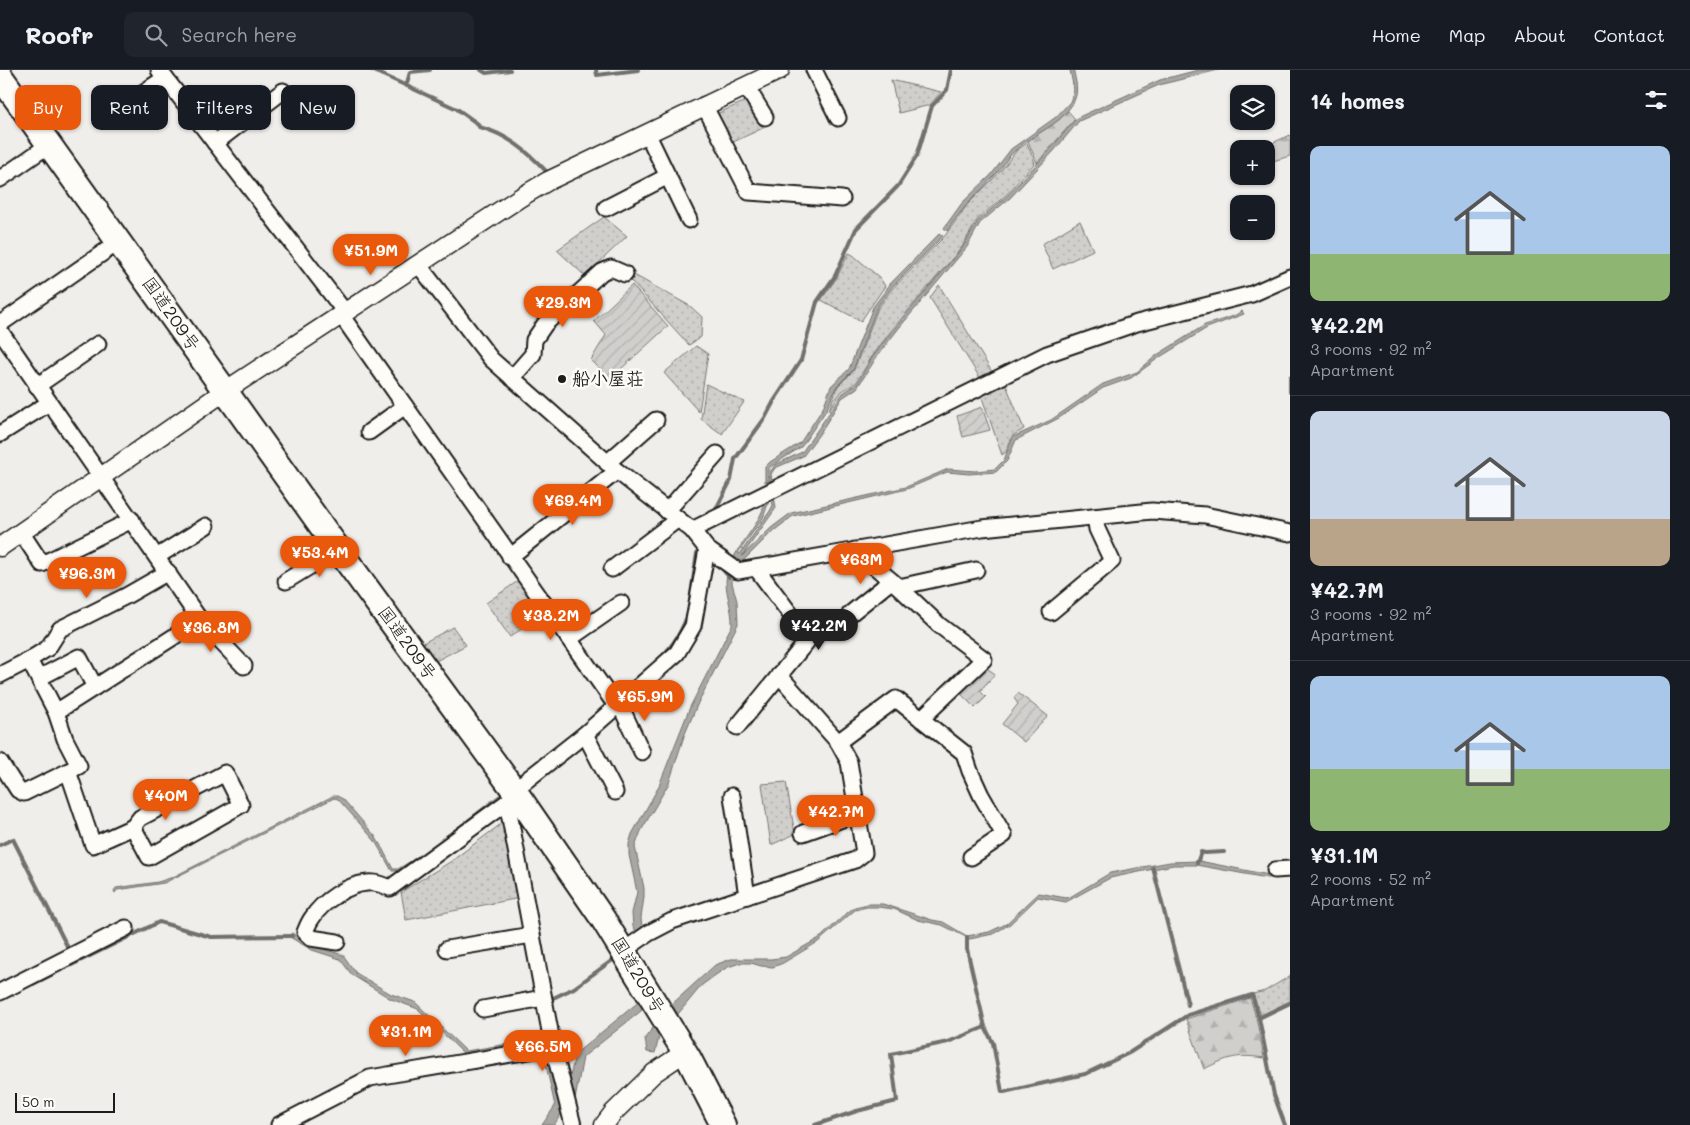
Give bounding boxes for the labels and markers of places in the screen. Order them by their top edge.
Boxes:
pin: ¥51.9M [330,234,412,276]
pin: ¥29.3M [522,286,604,328]
place label: 船小屋荘 [572,366,644,390]
marker: 船小屋荘 [556,373,568,385]
pin: ¥69.4M [532,484,614,526]
pin: ¥53.4M [279,536,361,578]
pin: ¥63M [831,542,891,585]
pin: ¥96.3M [46,556,128,599]
pin: ¥38.2M [510,598,592,641]
pin: ¥42.2M [778,608,860,651]
pin: ¥36.8M [170,610,252,653]
pin: ¥65.9M [604,680,686,722]
pin: ¥40M [136,778,196,821]
pin: ¥42.7M [795,794,877,837]
pin: ¥31.1M [365,1014,447,1057]
pin: ¥66.5M [502,1030,584,1072]

